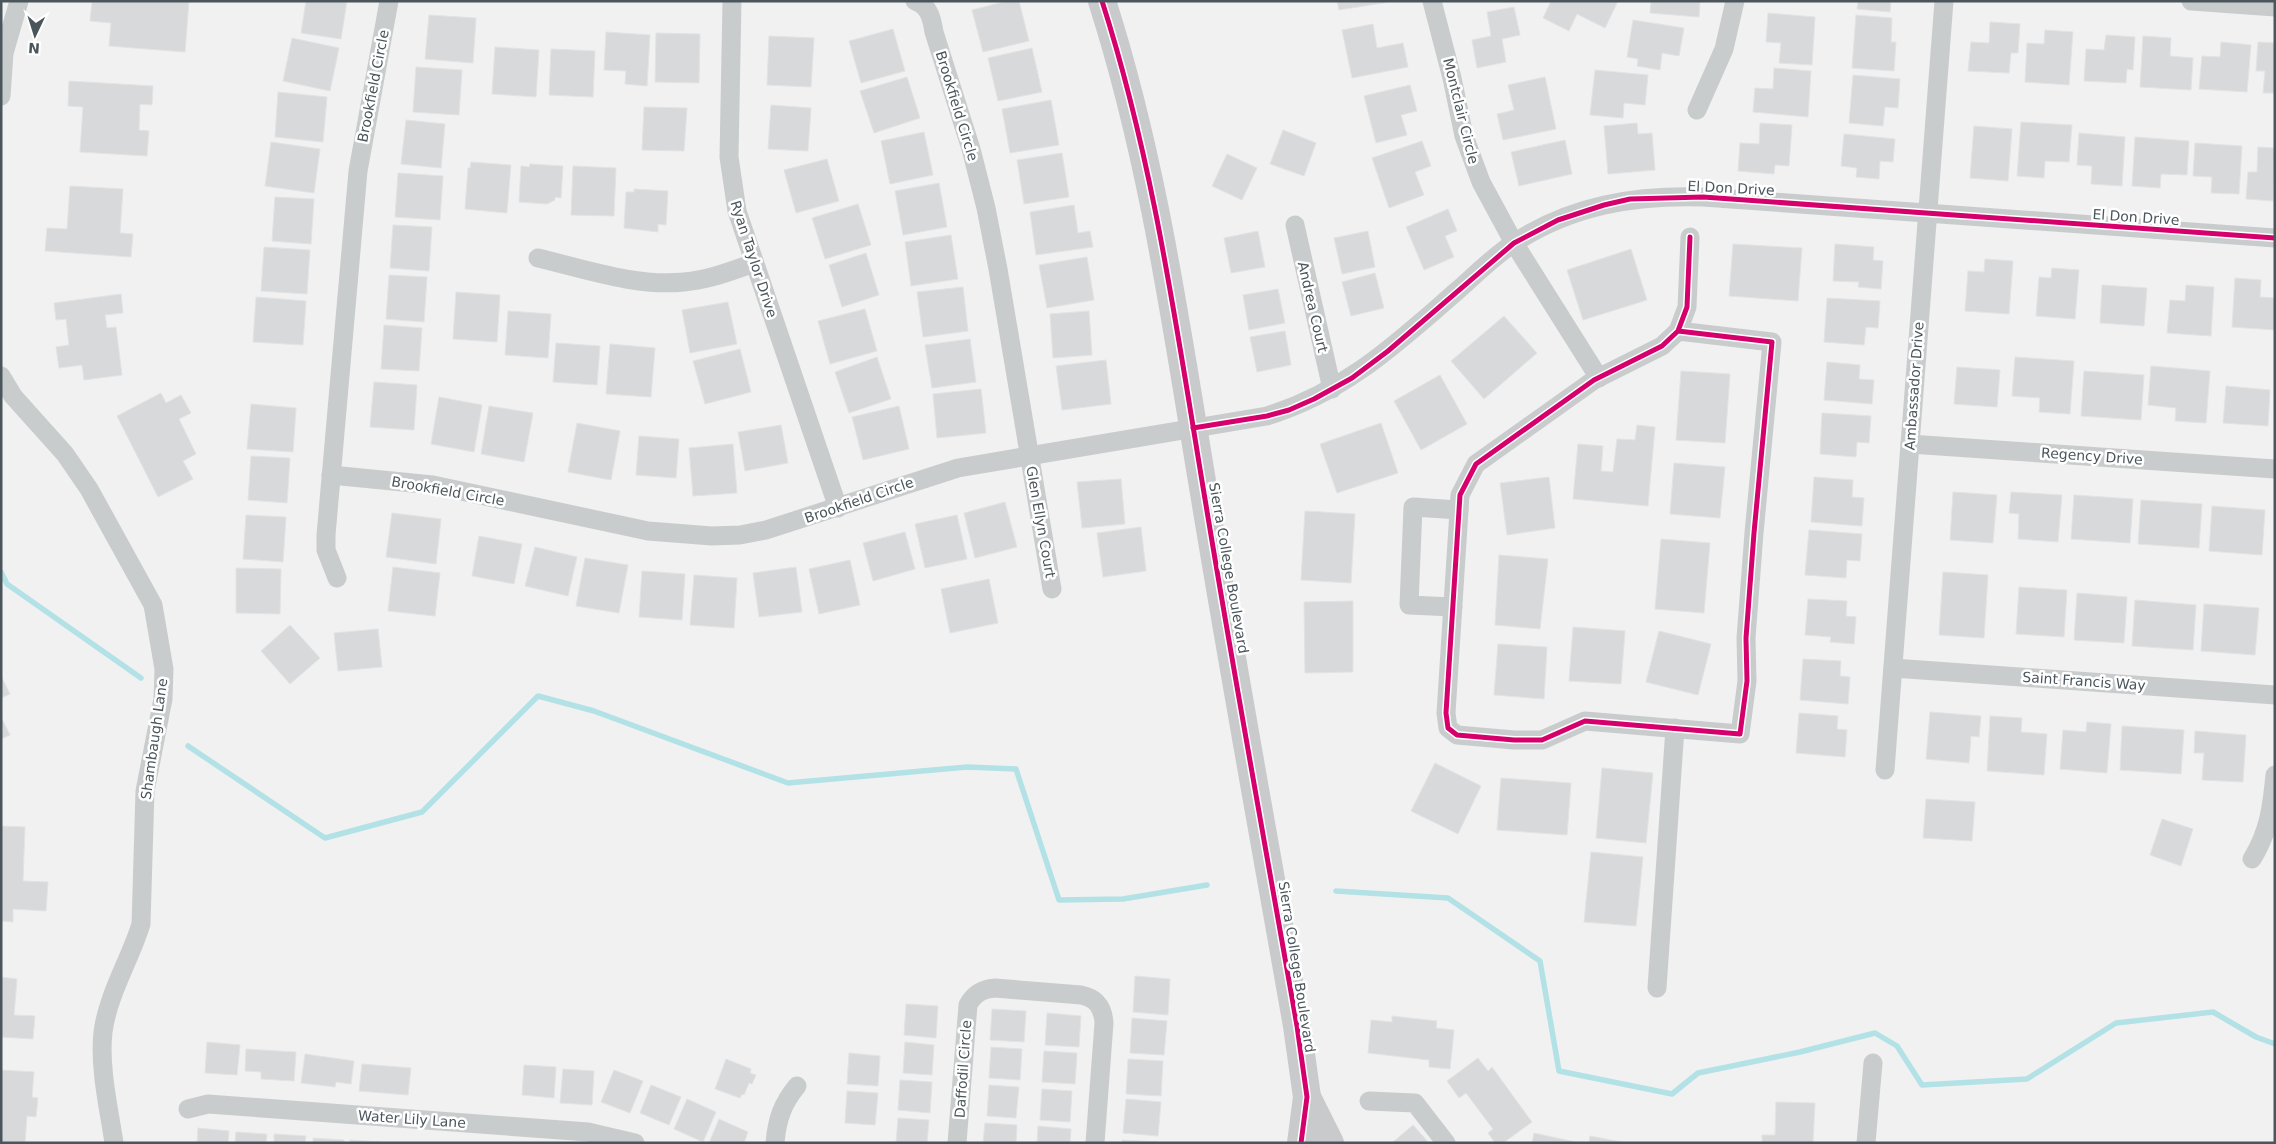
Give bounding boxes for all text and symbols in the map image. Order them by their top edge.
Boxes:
north arrow [10,10,60,60]
street label: Brookfield Circle [354,28,392,144]
text: N [28,40,40,56]
street label: Brookfield Circle [933,49,981,163]
street label: Montclair Circle [1440,56,1482,166]
street label: El Don Drive [1687,178,1775,198]
street label: Ryan Taylor Drive [728,198,780,320]
street label: El Don Drive [2092,206,2180,228]
street label: Andrea Court [1295,260,1331,355]
street label: Ambassador Drive [1902,321,1926,451]
street label: Regency Drive [2041,444,2143,468]
street label: Glen Ellyn Court [1023,465,1059,580]
street label: Brookfield Circle [390,473,506,509]
street label: Brookfield Circle [802,474,916,526]
street label: Sierra College Boulevard [1206,481,1252,655]
street label: Saint Francis Way [2022,669,2146,693]
street label: Shambaugh Lane [138,677,170,801]
street label: Sierra College Boulevard [1276,880,1318,1054]
street label: Daffodil Circle [952,1020,974,1118]
street label: Water Lily Lane [358,1107,466,1131]

